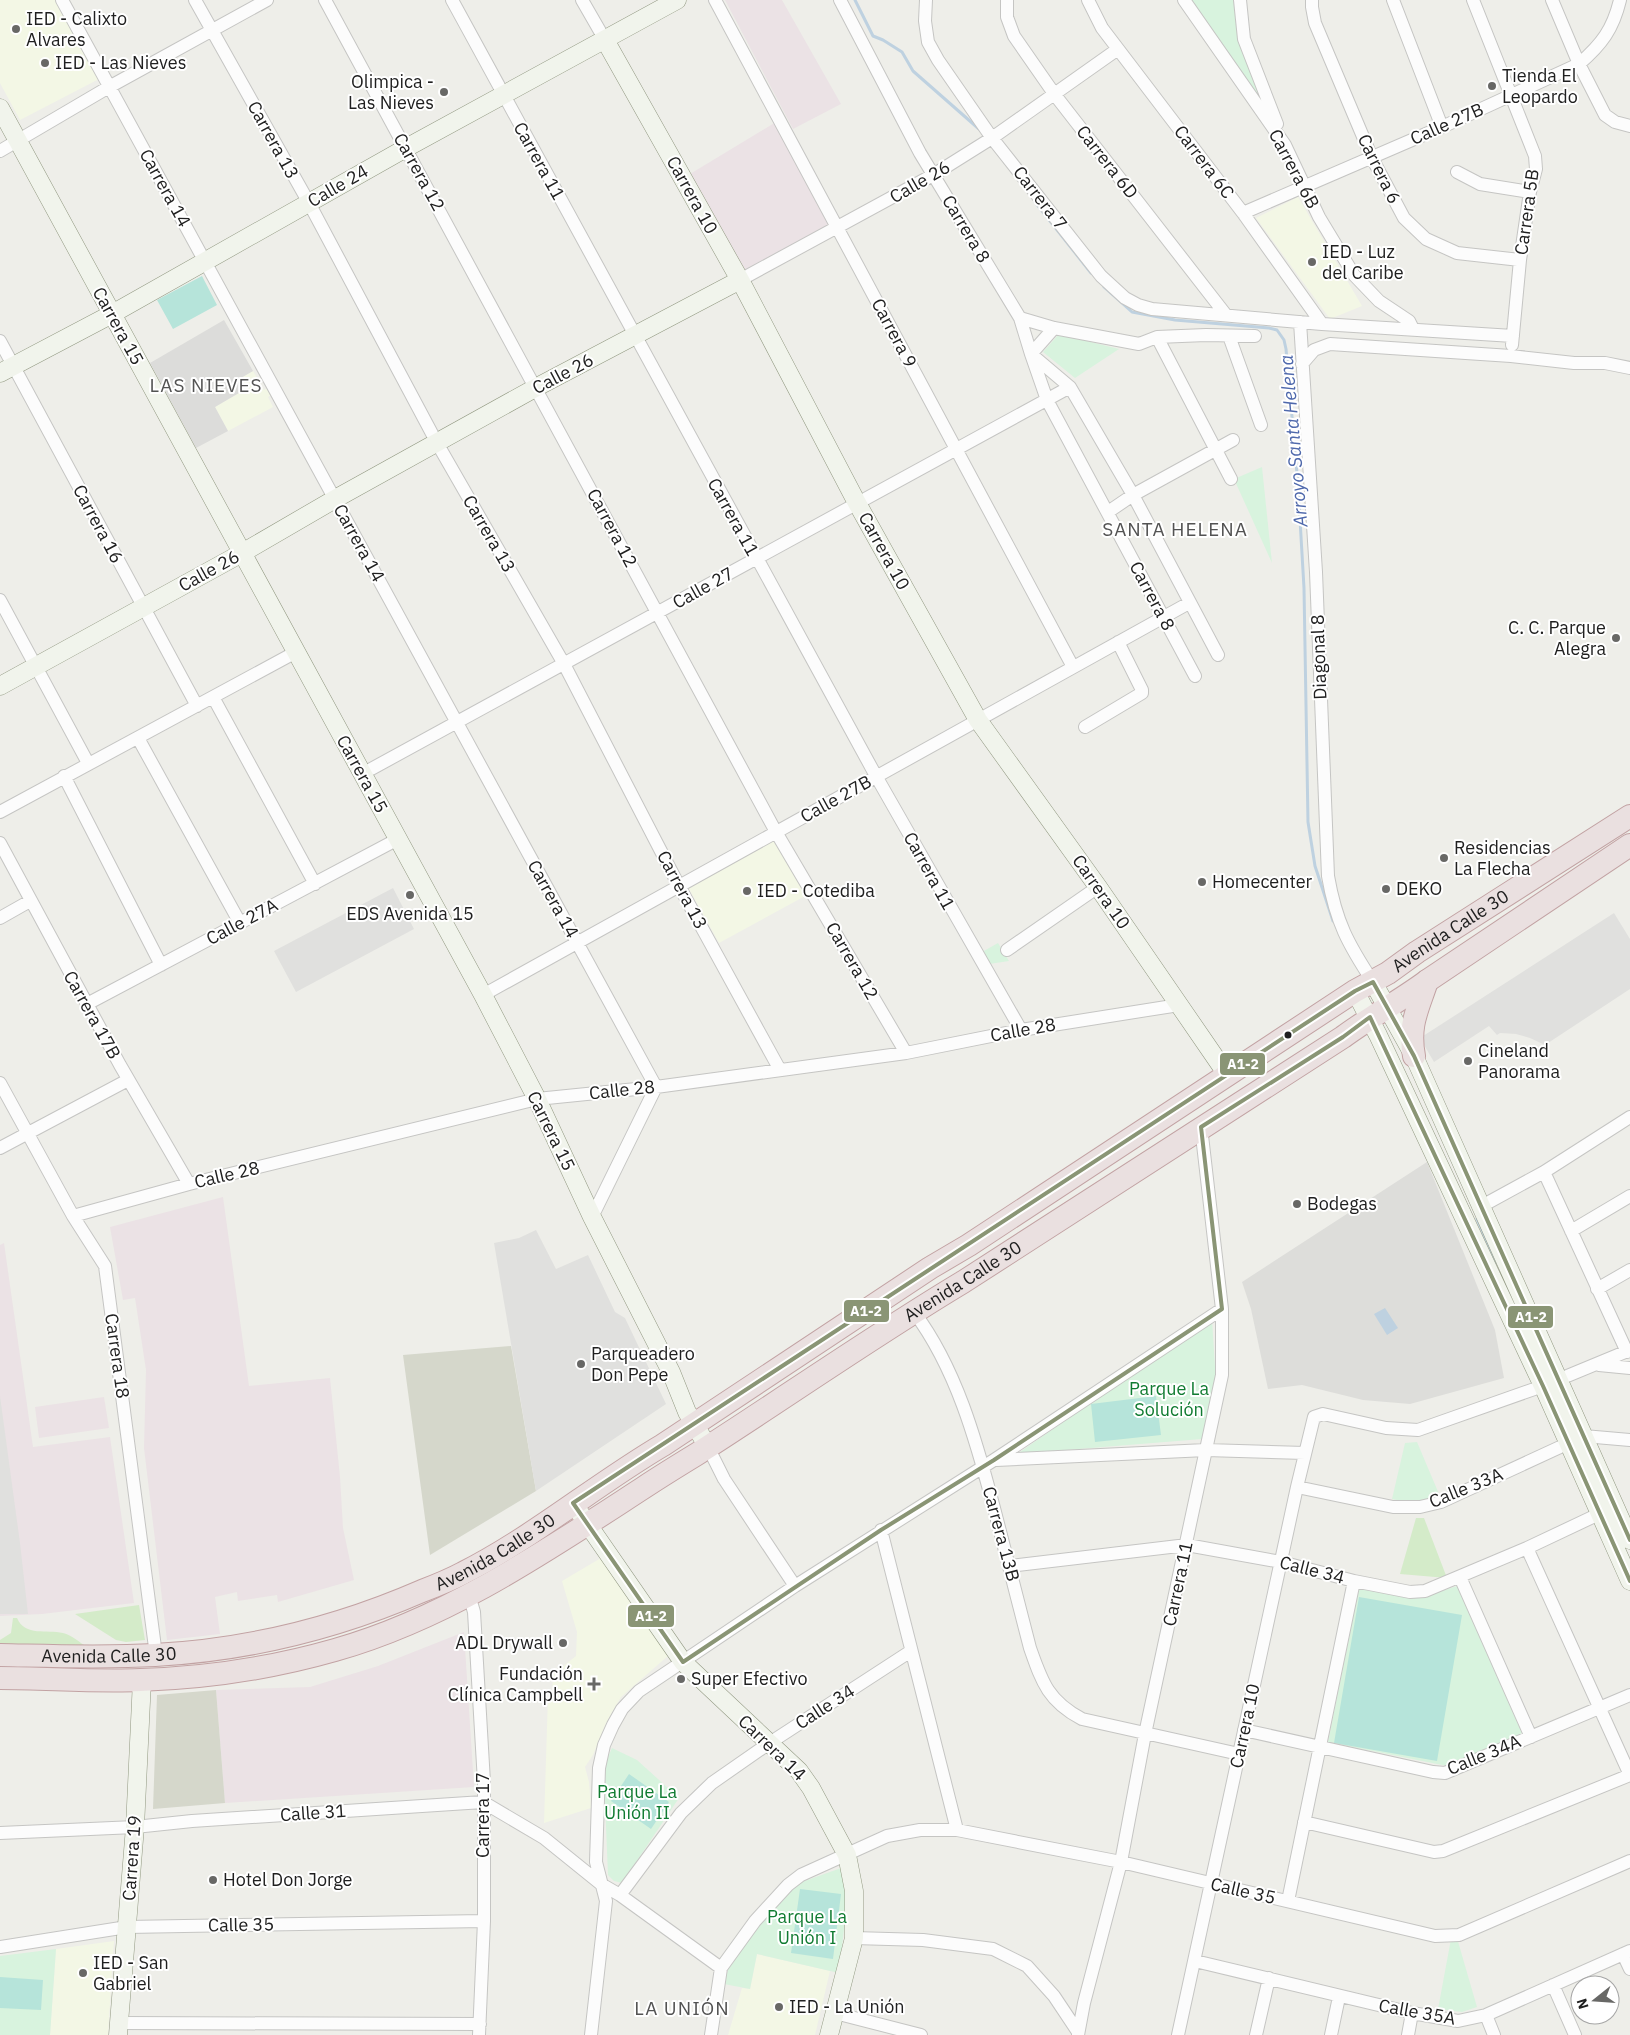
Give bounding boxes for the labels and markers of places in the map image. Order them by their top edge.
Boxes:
place label: IED - Calixto Alvares [26,7,127,51]
marker: IED - Calixto Alvares [10,23,22,35]
place label: IED - Las Nieves [55,51,186,74]
marker: IED - Las Nieves [39,57,51,69]
place label: Tienda El Leopardo [1502,64,1578,108]
place label: Olimpica - Las Nieves [348,70,434,114]
marker: Tienda El Leopardo [1486,80,1498,92]
marker: Olimpica - Las Nieves [438,86,450,98]
place label: IED - Luz del Caribe [1322,240,1404,284]
marker: IED - Luz del Caribe [1306,256,1318,268]
place label: C. C. Parque Alegra [1508,616,1606,660]
marker: C. C. Parque Alegra [1610,632,1622,644]
place label: Residencias La Flecha [1454,836,1551,880]
marker: Residencias La Flecha [1438,852,1450,864]
place label: Homecenter [1212,870,1313,893]
marker: Homecenter [1196,876,1208,888]
place label: DEKO [1396,877,1442,900]
place label: IED - Cotediba [757,879,875,902]
marker: DEKO [1380,883,1392,895]
marker: IED - Cotediba [741,885,753,897]
marker: EDS Avenida 15 [404,889,416,901]
place label: EDS Avenida 15 [346,902,474,925]
unlabelled marker [1283,1030,1293,1040]
place label: Cineland Panorama [1478,1039,1561,1083]
marker: Cineland Panorama [1462,1055,1474,1067]
place label: Bodegas [1307,1192,1377,1215]
marker: Bodegas [1291,1198,1303,1210]
place label: Parqueadero Don Pepe [591,1342,695,1386]
marker: Parqueadero Don Pepe [575,1358,587,1370]
place label: ADL Drywall [455,1631,553,1654]
marker: ADL Drywall [557,1637,569,1649]
place label: Fundación Clínica Campbell [448,1662,583,1706]
place label: Super Efectivo [691,1667,808,1690]
marker: Super Efectivo [675,1673,687,1685]
marker: Fundación Clínica Campbell [587,1677,601,1691]
place label: Hotel Don Jorge [223,1868,353,1891]
marker: Hotel Don Jorge [207,1874,219,1886]
place label: IED - San Gabriel [93,1951,169,1995]
marker: IED - San Gabriel [77,1967,89,1979]
place label: IED - La Unión [789,1995,905,2018]
marker: IED - La Unión [773,2001,785,2013]

